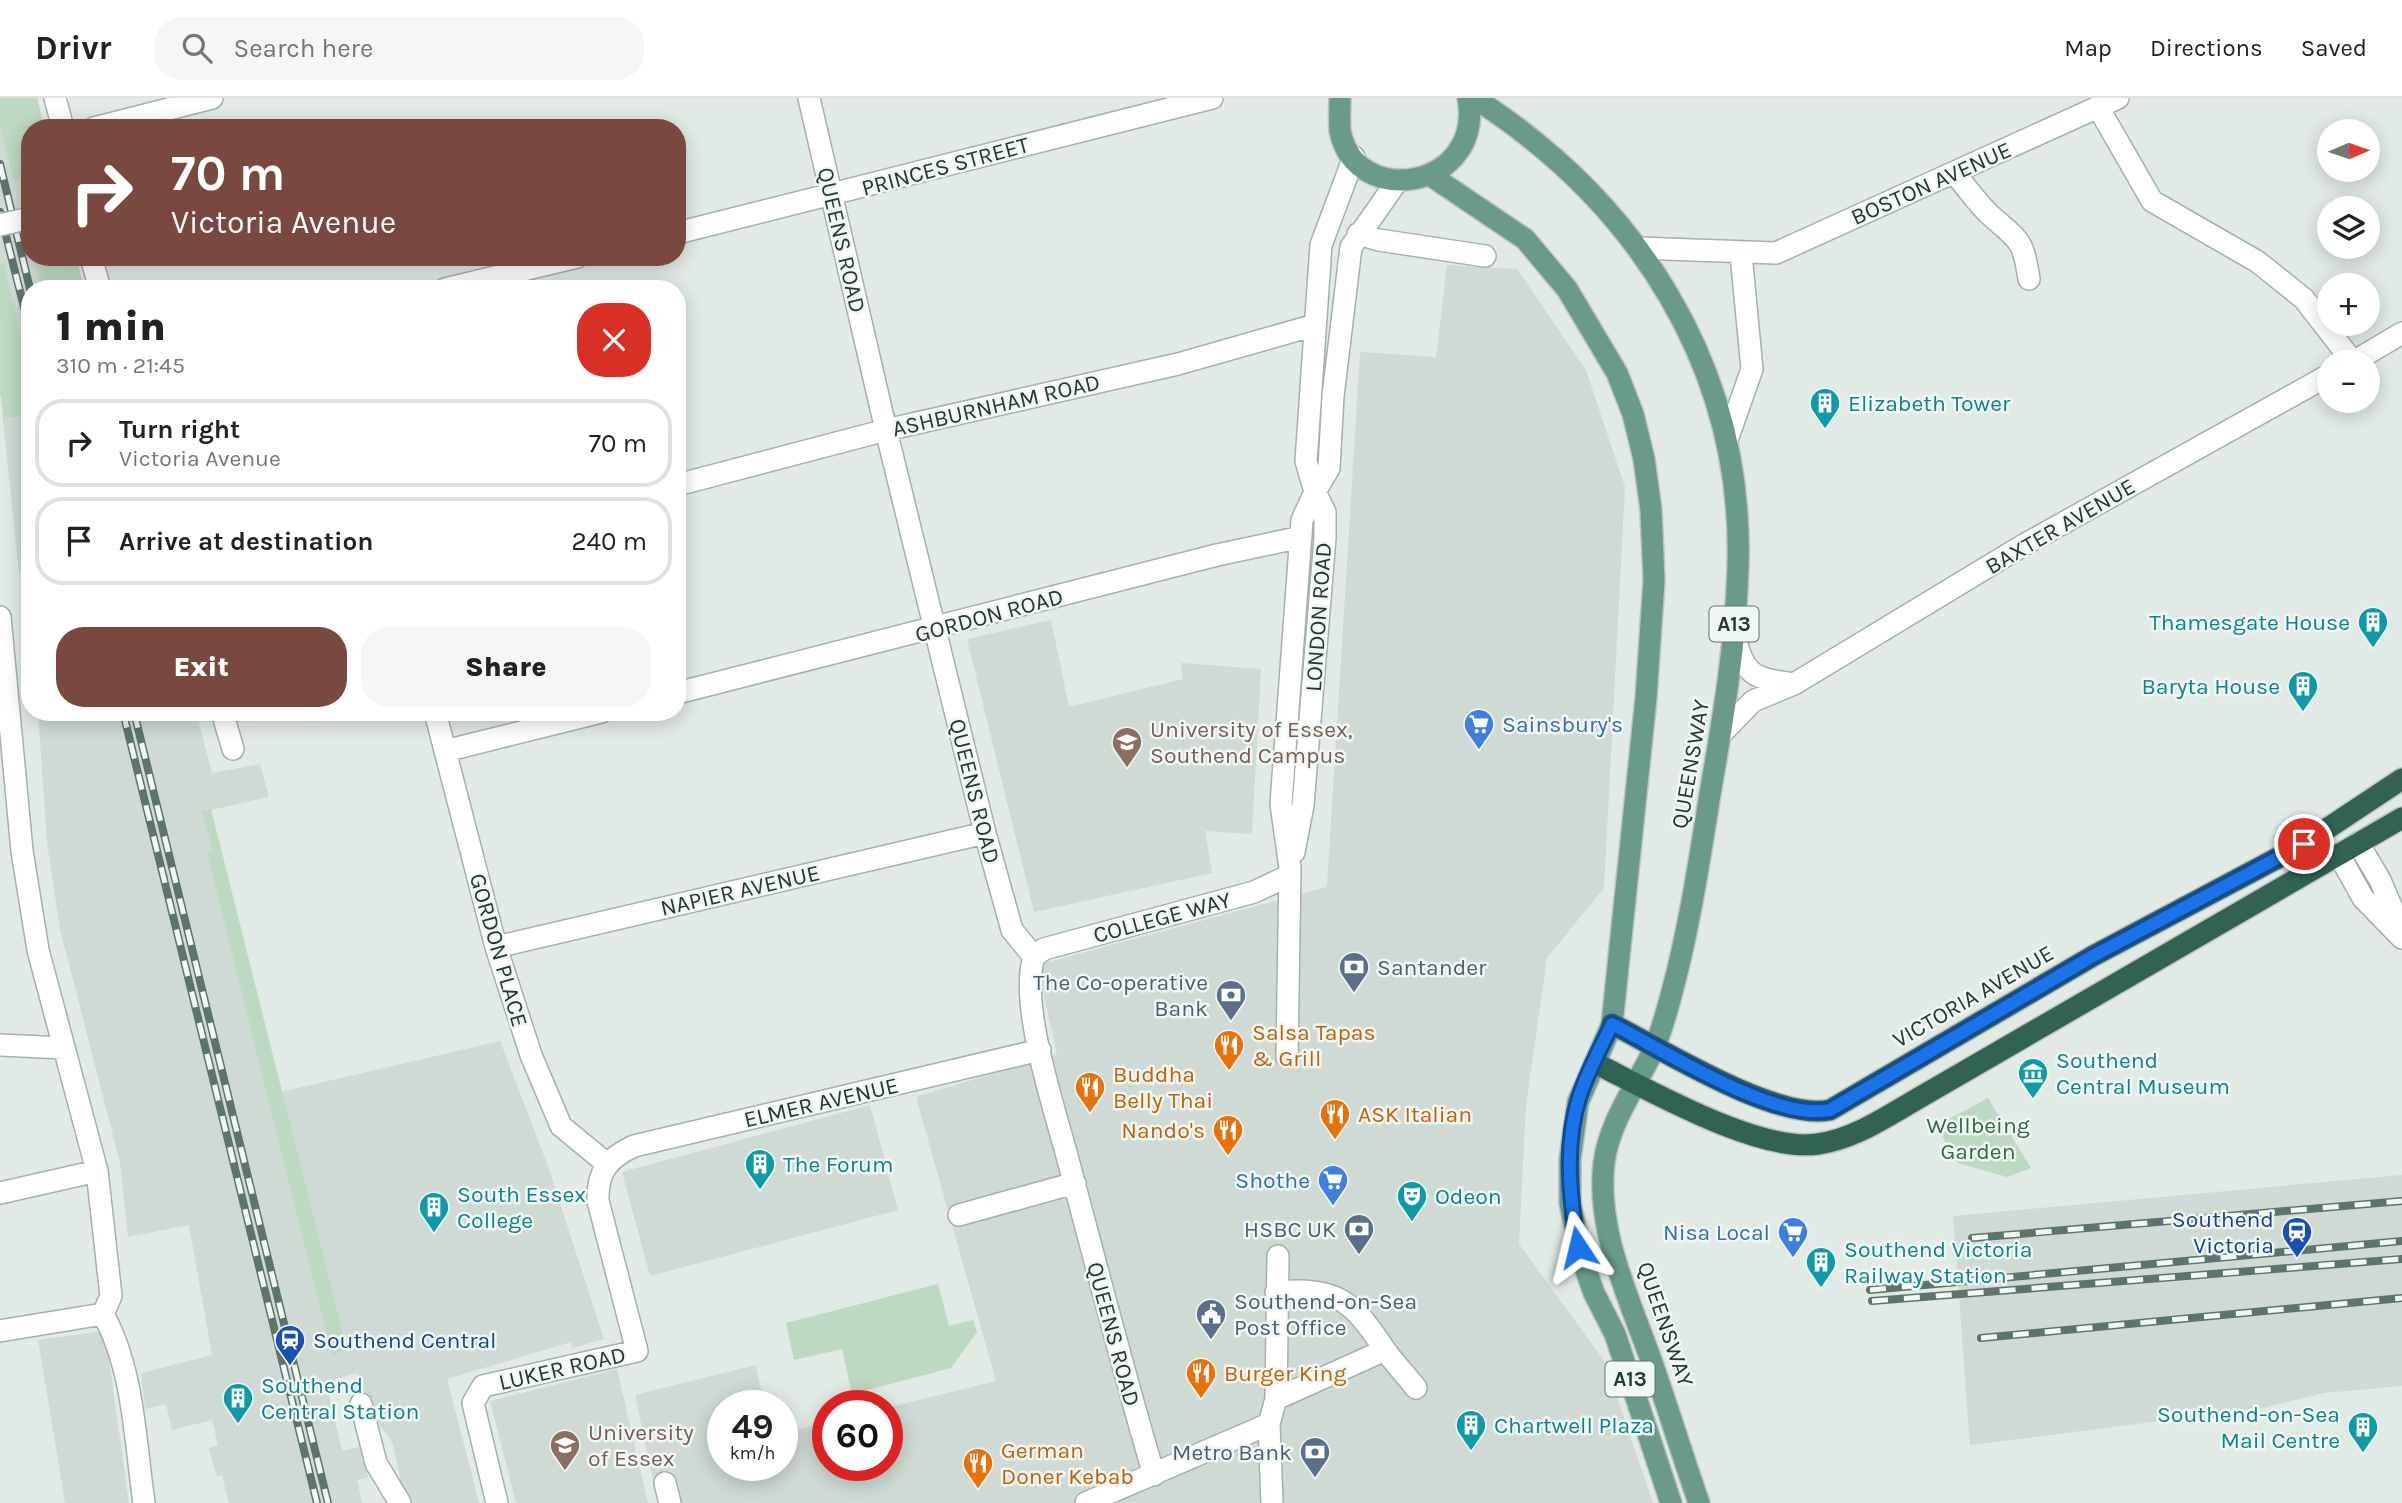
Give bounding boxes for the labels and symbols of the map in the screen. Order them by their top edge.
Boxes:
north arrow [2317,119,2380,182]
street label: PRINCES STREET [858,131,1032,202]
street label: BOSTON AVENUE [1847,136,2016,231]
street label: QUEENS ROAD [812,165,871,315]
street label: ASHBURNHAM ROAD [890,368,1103,443]
building icon: Elizabeth Tower [1808,386,1842,430]
place label: Elizabeth Tower [1848,390,2011,417]
street label: BAXTER AVENUE [1981,473,2140,580]
street label: LONDON ROAD [1300,541,1337,693]
street label: GORDON ROAD [912,583,1066,648]
building icon: Thamesgate House [2356,605,2390,649]
road number: A13 [1710,606,1758,642]
place label: Thamesgate House [2149,609,2350,636]
building icon: Baryta House [2286,669,2320,713]
place label: Baryta House [2141,673,2280,700]
street label: QUEENSWAY [1666,697,1715,831]
supermarket icon: Sainsbury's [1462,707,1496,751]
place label: Sainsbury's [1502,711,1623,738]
street label: QUEENS ROAD [943,716,1006,866]
place label: University of Essex, Southend Campus [1150,716,1353,769]
school or university icon: University of Essex, Southend Campus [1110,725,1144,769]
pin [2274,814,2334,874]
street label: NAPIER AVENUE [658,859,822,922]
street label: GORDON PLACE [464,870,533,1030]
street label: COLLEGE WAY [1090,886,1234,949]
street label: VICTORIA AVENUE [1888,939,2058,1053]
bank icon: Santander [1337,950,1371,994]
place label: Santander [1377,954,1487,981]
place label: The Co-operative Bank [1033,969,1208,1022]
bank icon: The Co-operative Bank [1214,978,1248,1022]
place label: Salsa Tapas & Grill [1252,1019,1376,1072]
restaurant icon: Salsa Tapas & Grill [1212,1028,1246,1072]
place label: Southend Central Museum [2056,1047,2230,1100]
museum icon: Southend Central Museum [2016,1056,2050,1100]
place label: Buddha Belly Thai [1113,1061,1213,1114]
restaurant icon: Buddha Belly Thai [1073,1070,1107,1114]
street label: ELMER AVENUE [741,1072,901,1133]
restaurant icon: ASK Italian [1318,1097,1352,1141]
place label: ASK Italian [1358,1101,1472,1128]
park label: Wellbeing Garden [1926,1112,2030,1165]
restaurant icon: Nando's [1211,1113,1245,1157]
place label: Nando's [1121,1117,1205,1144]
building icon: The Forum [743,1147,777,1191]
place label: The Forum [783,1151,893,1178]
supermarket icon: Shothe [1316,1163,1350,1207]
place label: Shothe [1235,1167,1310,1194]
theatre icon: Odeon [1395,1179,1429,1223]
place label: South Essex College [457,1181,586,1234]
place label: Odeon [1435,1183,1502,1210]
building icon: South Essex College [417,1190,451,1234]
place label: Southend Victoria [2172,1206,2274,1259]
position arrow [1541,1210,1615,1284]
bank icon: HSBC UK [1342,1212,1376,1256]
supermarket icon: Nisa Local [1776,1215,1810,1259]
station icon: Southend Victoria [2280,1215,2314,1259]
place label: HSBC UK [1244,1216,1336,1243]
place label: Nisa Local [1663,1219,1770,1246]
place label: Southend Victoria Railway Station [1844,1236,2032,1289]
building icon: Southend Victoria Railway Station [1804,1245,1838,1289]
street label: QUEENSWAY [1632,1258,1700,1391]
street label: QUEENS ROAD [1081,1259,1146,1409]
place label: Southend-on-Sea Post Office [1234,1288,1417,1341]
public building icon: Southend-on-Sea Post Office [1194,1297,1228,1341]
station icon: Southend Central [273,1323,307,1367]
place label: Southend Central [313,1327,497,1354]
street label: LUKER ROAD [496,1341,628,1396]
restaurant icon: Burger King [1184,1356,1218,1400]
place label: Burger King [1224,1360,1346,1387]
road number: A13 [1606,1362,1654,1396]
place label: Southend Central Station [261,1372,419,1425]
building icon: Southend Central Station [221,1381,255,1425]
speed limit sign: 60 [812,1390,903,1481]
place label: Southend-on-Sea Mail Centre [2157,1401,2340,1454]
building icon: Chartwell Plaza [1454,1408,1488,1452]
building icon: Southend-on-Sea Mail Centre [2346,1410,2380,1454]
place label: Chartwell Plaza [1494,1412,1654,1439]
place label: University of Essex [588,1419,694,1472]
school or university icon: University of Essex [548,1428,582,1472]
bank icon: Metro Bank [1298,1435,1332,1479]
place label: German Doner Kebab [1001,1437,1134,1490]
place label: Metro Bank [1172,1439,1292,1466]
restaurant icon: German Doner Kebab [961,1446,995,1490]

